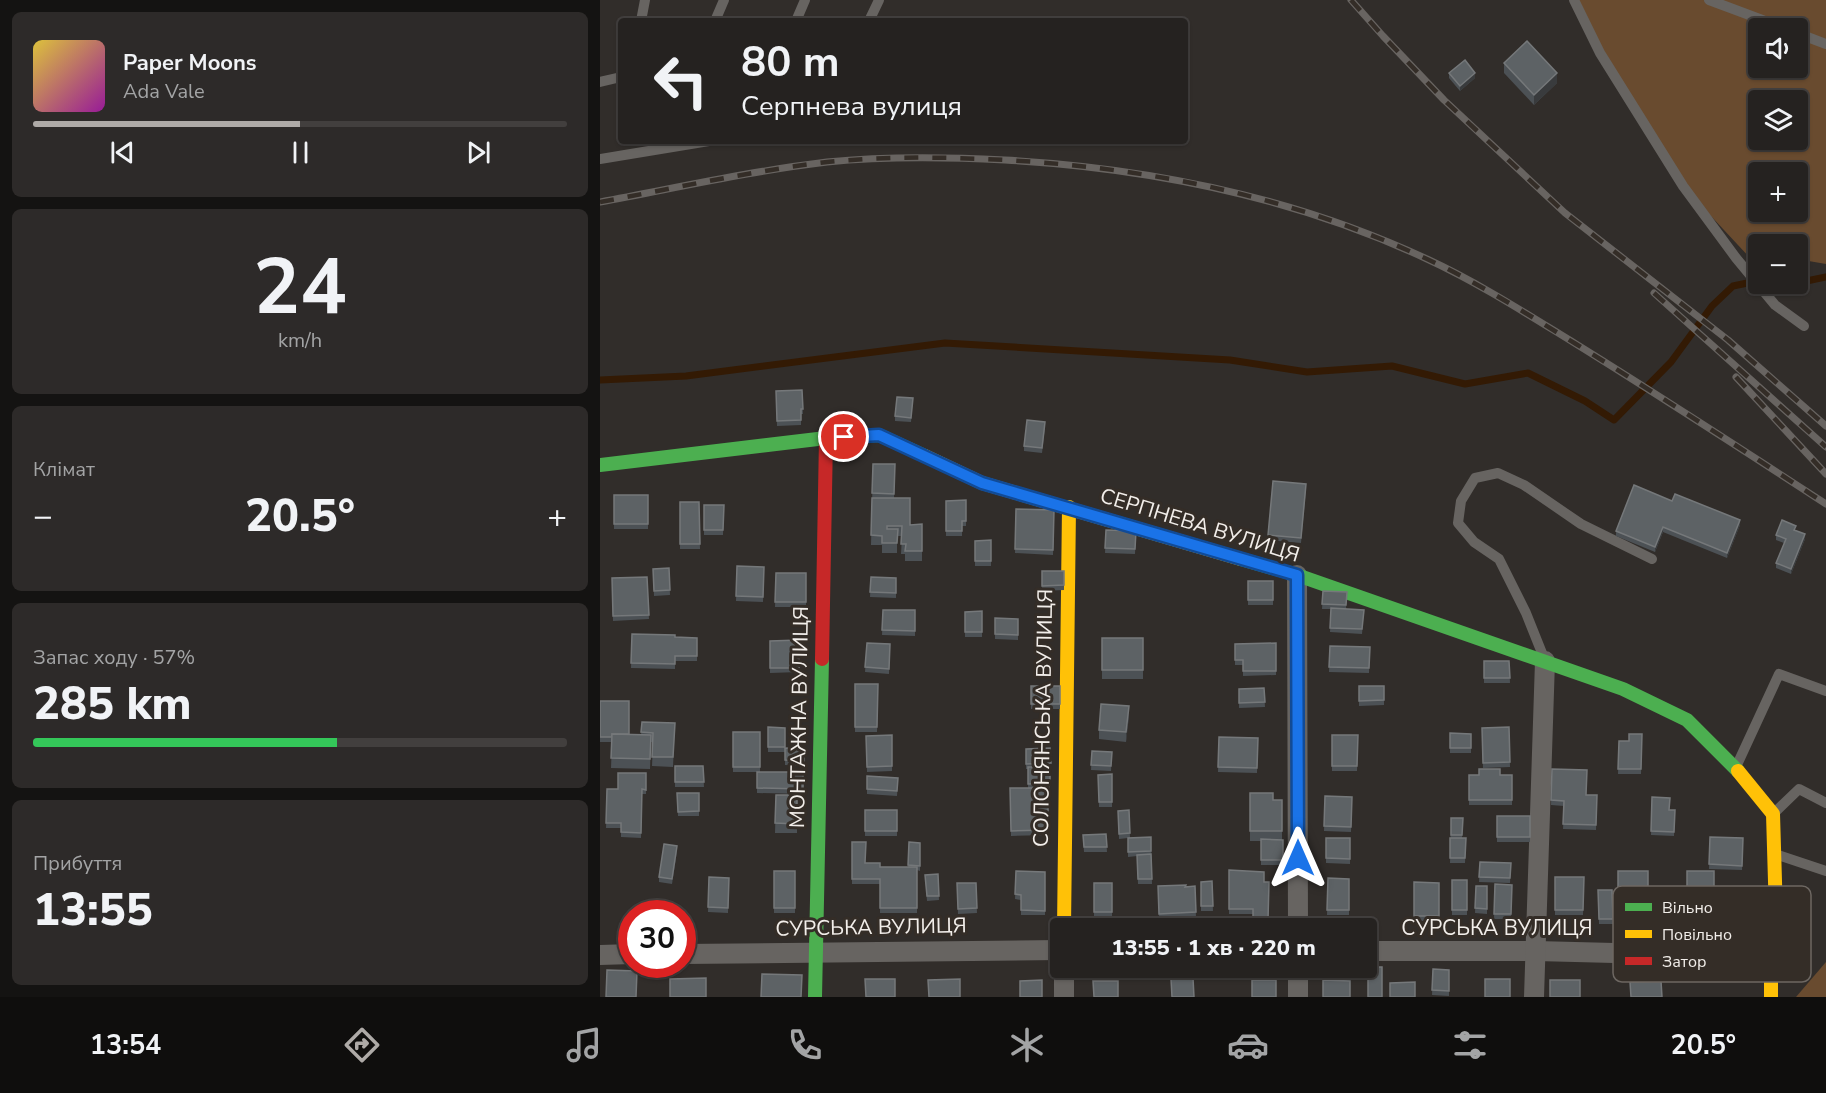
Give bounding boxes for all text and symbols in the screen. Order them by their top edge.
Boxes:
map controls [1748,18,1808,294]
button: sound [1748,18,1808,78]
text: 80 m [741,34,840,91]
icon: left [642,42,720,120]
text: Paper Moons [123,48,257,78]
text: Ada Vale [123,78,205,105]
text: Серпнева вулиця [741,88,962,125]
button: layers [1748,90,1808,150]
icon: previous [106,136,139,169]
icon: pause [284,136,317,169]
icon: next [462,136,495,169]
button: + [1748,162,1808,222]
text: 24 [253,234,347,341]
button: − [1748,234,1808,294]
text: km/h [278,327,322,354]
pin [818,411,869,462]
icon: arrive [827,420,860,453]
text: Клімат [33,456,95,483]
street label: СЕРПНЕВА ВУЛИЦЯ [1097,481,1303,569]
text: 20.5° [245,486,355,547]
text: − [33,494,53,539]
text: + [547,494,567,539]
street label: СОЛОНЯНСЬКА ВУЛИЦЯ [1027,589,1059,847]
street label: МОНТАЖНА ВУЛИЦЯ [783,606,815,828]
text: Запас ходу · 57% [33,644,195,671]
text: 285 km [33,674,192,735]
position arrow [1266,826,1330,890]
text: Прибуття [33,850,122,877]
text: 13:55 [33,880,153,941]
legend [1613,886,1811,982]
text: Вільно [1662,897,1713,919]
speed limit sign: 30 [618,900,696,978]
street label: СУРСЬКА ВУЛИЦЯ [775,911,967,943]
street label: СУРСЬКА ВУЛИЦЯ [1401,914,1593,942]
text: Повільно [1662,924,1732,946]
text: 13:55 · 1 хв · 220 m [1111,933,1316,963]
text: Затор [1662,951,1706,973]
icon: directions [341,1024,383,1066]
icon: music [563,1024,605,1066]
icon: phone [784,1024,826,1066]
icon: climate [1006,1024,1048,1066]
icon: car [1227,1024,1269,1066]
icon: filters [1449,1024,1491,1066]
text: 13:54 [90,1027,161,1064]
text: 20.5° [1671,1027,1736,1064]

